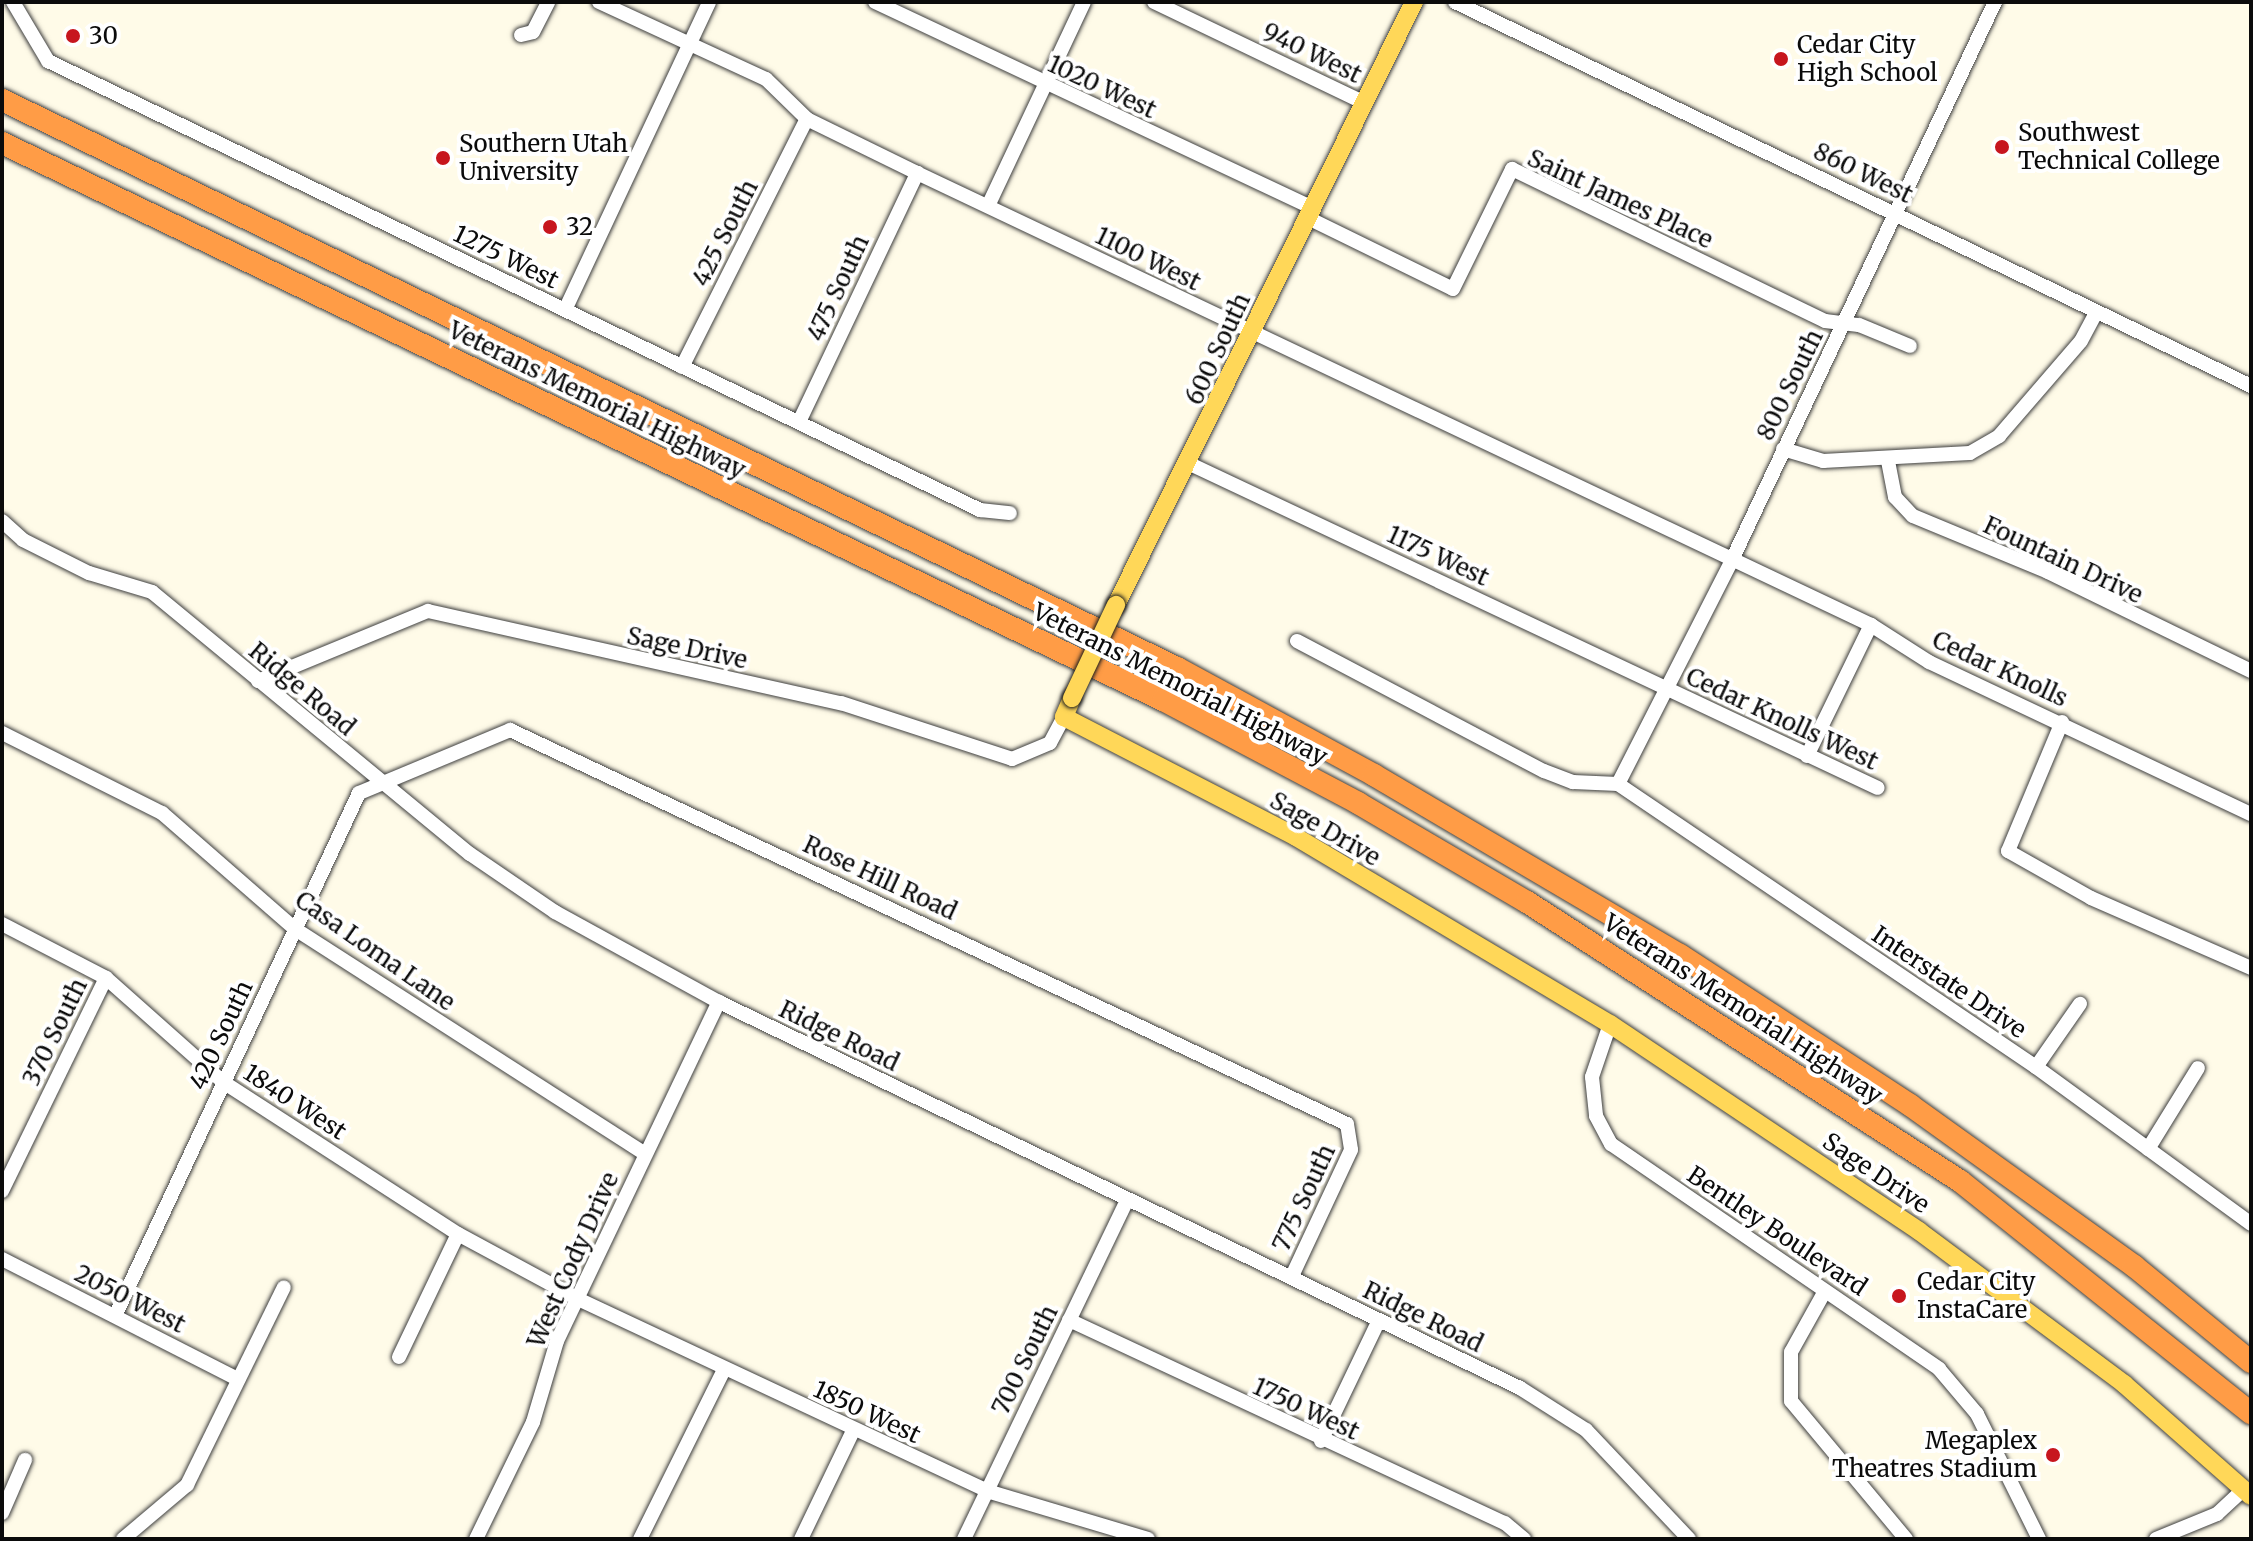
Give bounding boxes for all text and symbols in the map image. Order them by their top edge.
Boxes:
street label: 940 West [1258,17,1366,89]
place label: 30 [89,22,118,50]
marker: 30 [64,27,82,45]
place label: Cedar City High School [1797,31,1938,87]
street label: 1020 West [1043,49,1161,125]
marker: Cedar City High School [1772,50,1790,68]
place label: Southwest Technical College [2018,119,2220,175]
place label: Southern Utah University [459,130,628,186]
street label: 860 West [1809,137,1917,209]
marker: Southwest Technical College [1993,138,2011,156]
street label: Saint James Place [1523,143,1717,255]
marker: Southern Utah University [434,149,452,167]
street label: 425 South [686,175,764,291]
place label: 32 [566,213,593,241]
marker: 32 [541,218,559,236]
street label: 1275 West [449,219,563,295]
street label: 1100 West [1091,221,1205,297]
street label: 475 South [801,231,875,345]
street label: 600 South [1180,289,1256,409]
street label: Veterans Memorial Highway [444,315,750,485]
street label: 800 South [1751,325,1829,445]
street label: Fountain Drive [1979,511,2147,609]
street label: 1175 West [1383,520,1493,592]
street label: Veterans Memorial Highway [1028,597,1332,771]
street label: Sage Drive [624,621,750,675]
street label: Cedar Knolls [1928,625,2072,713]
street label: Ridge Road [243,636,361,742]
street label: Cedar Knolls West [1682,662,1882,776]
street label: Sage Drive [1265,786,1385,872]
street label: Rose Hill Road [799,830,961,926]
street label: Casa Loma Lane [290,885,460,1017]
street label: Veterans Memorial Highway [1598,908,1888,1110]
street label: Interstate Drive [1867,920,2031,1044]
street label: 370 South [17,974,93,1090]
street label: 420 South [183,976,259,1094]
street label: Ridge Road [774,995,904,1077]
street label: 1840 West [238,1058,352,1146]
street label: Sage Drive [1817,1127,1935,1219]
street label: 775 South [1267,1140,1341,1256]
street label: Bentley Boulevard [1682,1160,1872,1302]
street label: West Cody Drive [521,1168,625,1352]
street label: 2050 West [70,1259,190,1339]
place label: Cedar City InstaCare [1917,1268,2036,1324]
street label: Ridge Road [1358,1276,1488,1358]
marker: Cedar City InstaCare [1888,1285,1910,1307]
street label: 700 South [986,1301,1064,1419]
street label: 1750 West [1248,1372,1364,1446]
street label: 1850 West [809,1375,925,1449]
place label: Megaplex Theatres Stadium [1832,1427,2037,1483]
marker: Megaplex Theatres Stadium [2044,1446,2062,1464]

